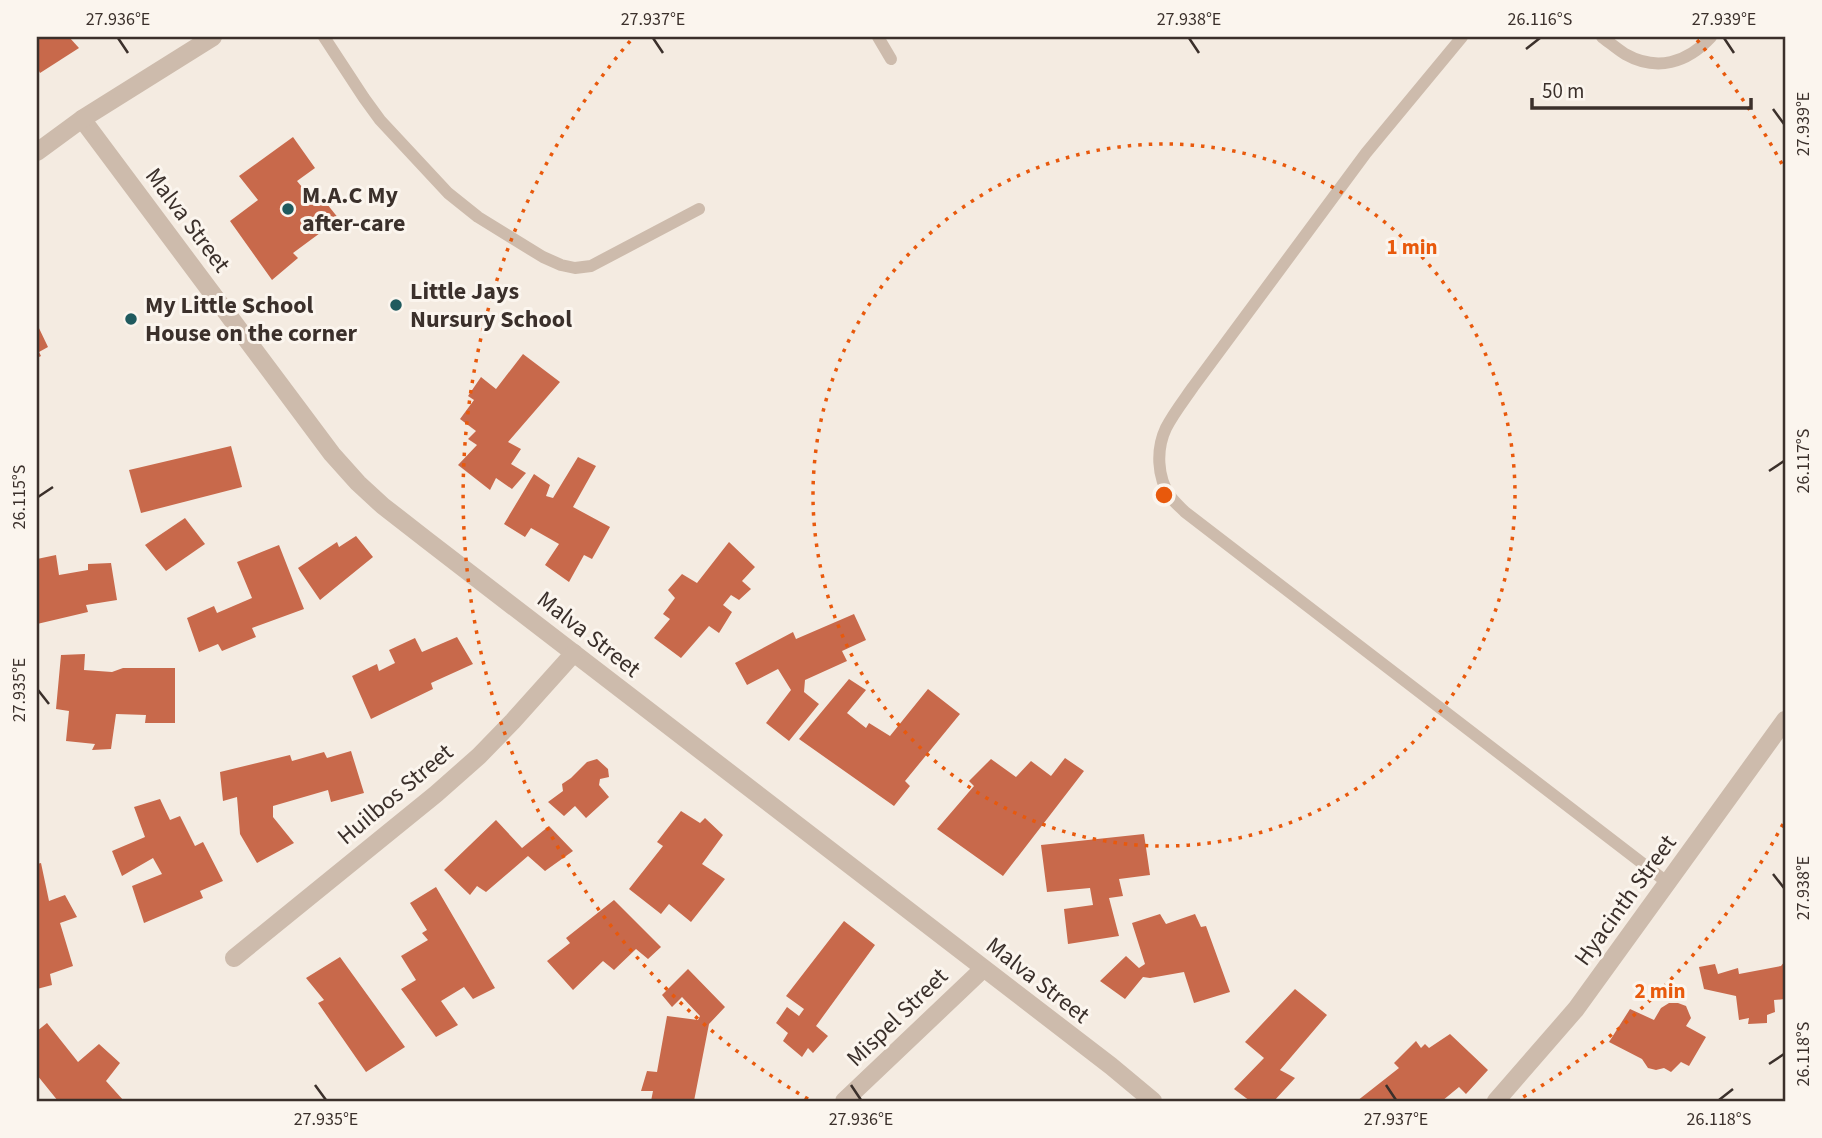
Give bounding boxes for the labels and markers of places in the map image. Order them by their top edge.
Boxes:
place label: M.A.C My after-care [302,178,405,241]
marker: M.A.C My after-care [280,201,296,217]
place label: Little Jays Nursury School [410,274,572,337]
place label: My Little School House on the corner [145,288,358,351]
marker: Little Jays Nursury School [388,297,404,313]
marker: My Little School House on the corner [123,311,139,327]
centre of rings [1152,483,1176,507]

